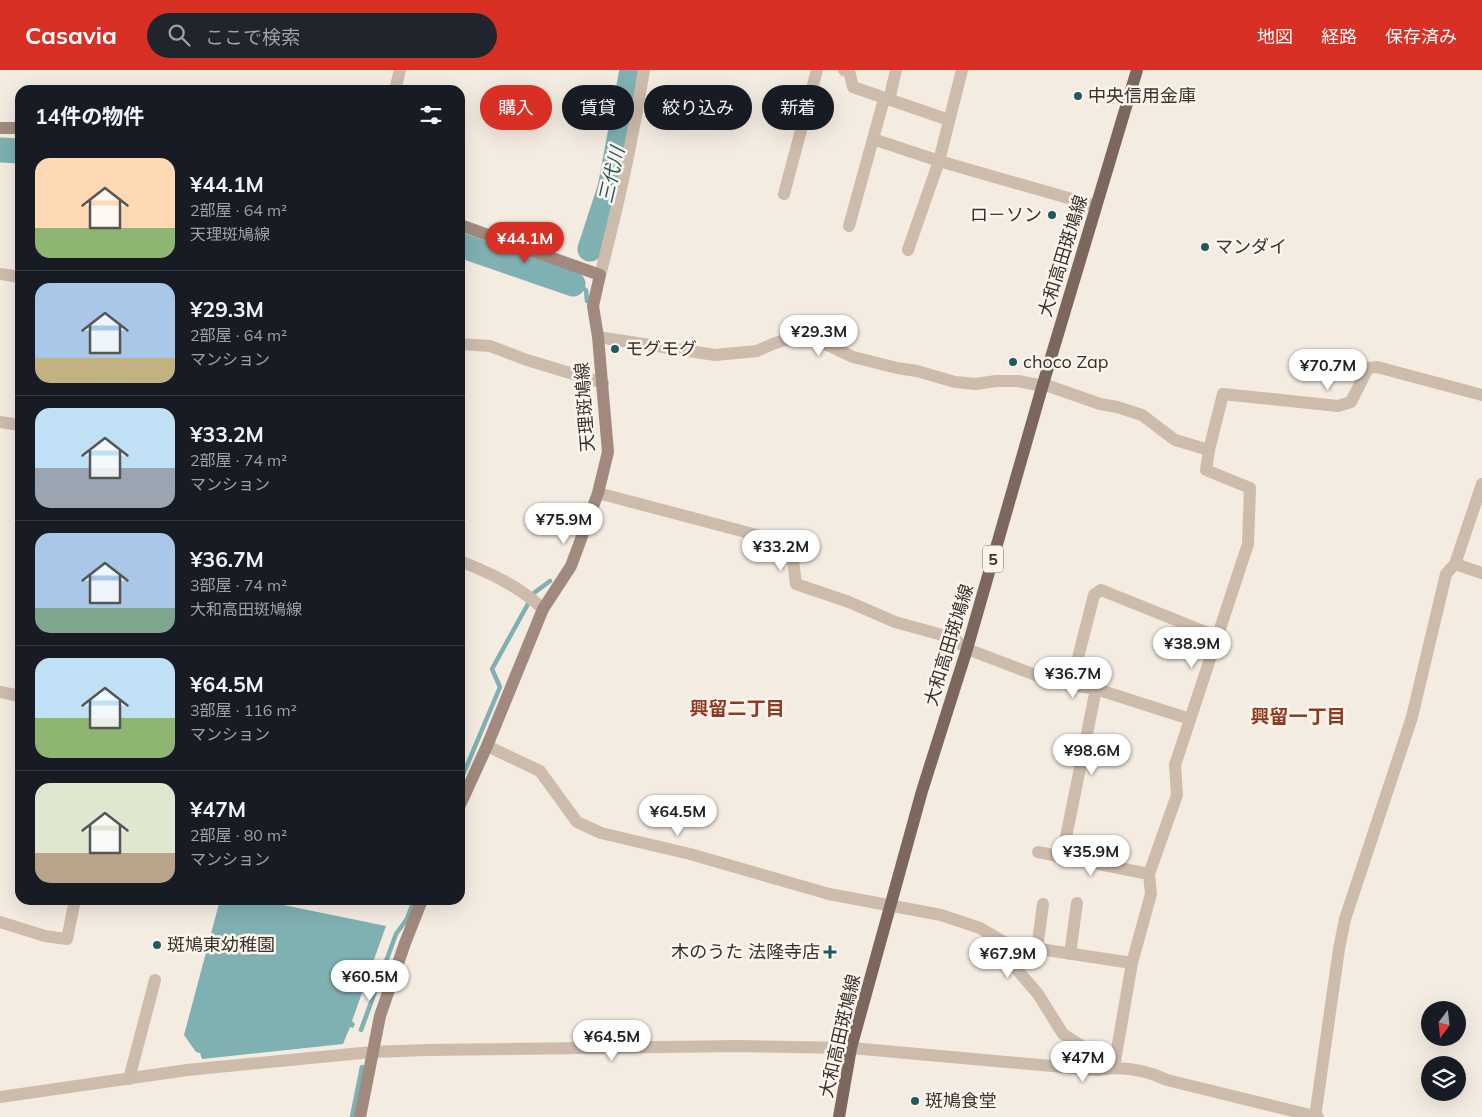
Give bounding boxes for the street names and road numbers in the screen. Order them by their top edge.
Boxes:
street label: 大和高田斑鳩線 [1033,192,1092,319]
street label: 天理斑鳩線 [570,361,599,453]
road number: 5 [983,546,1003,572]
street label: 大和高田斑鳩線 [919,581,978,708]
street label: 大和高田斑鳩線 [814,972,865,1100]

